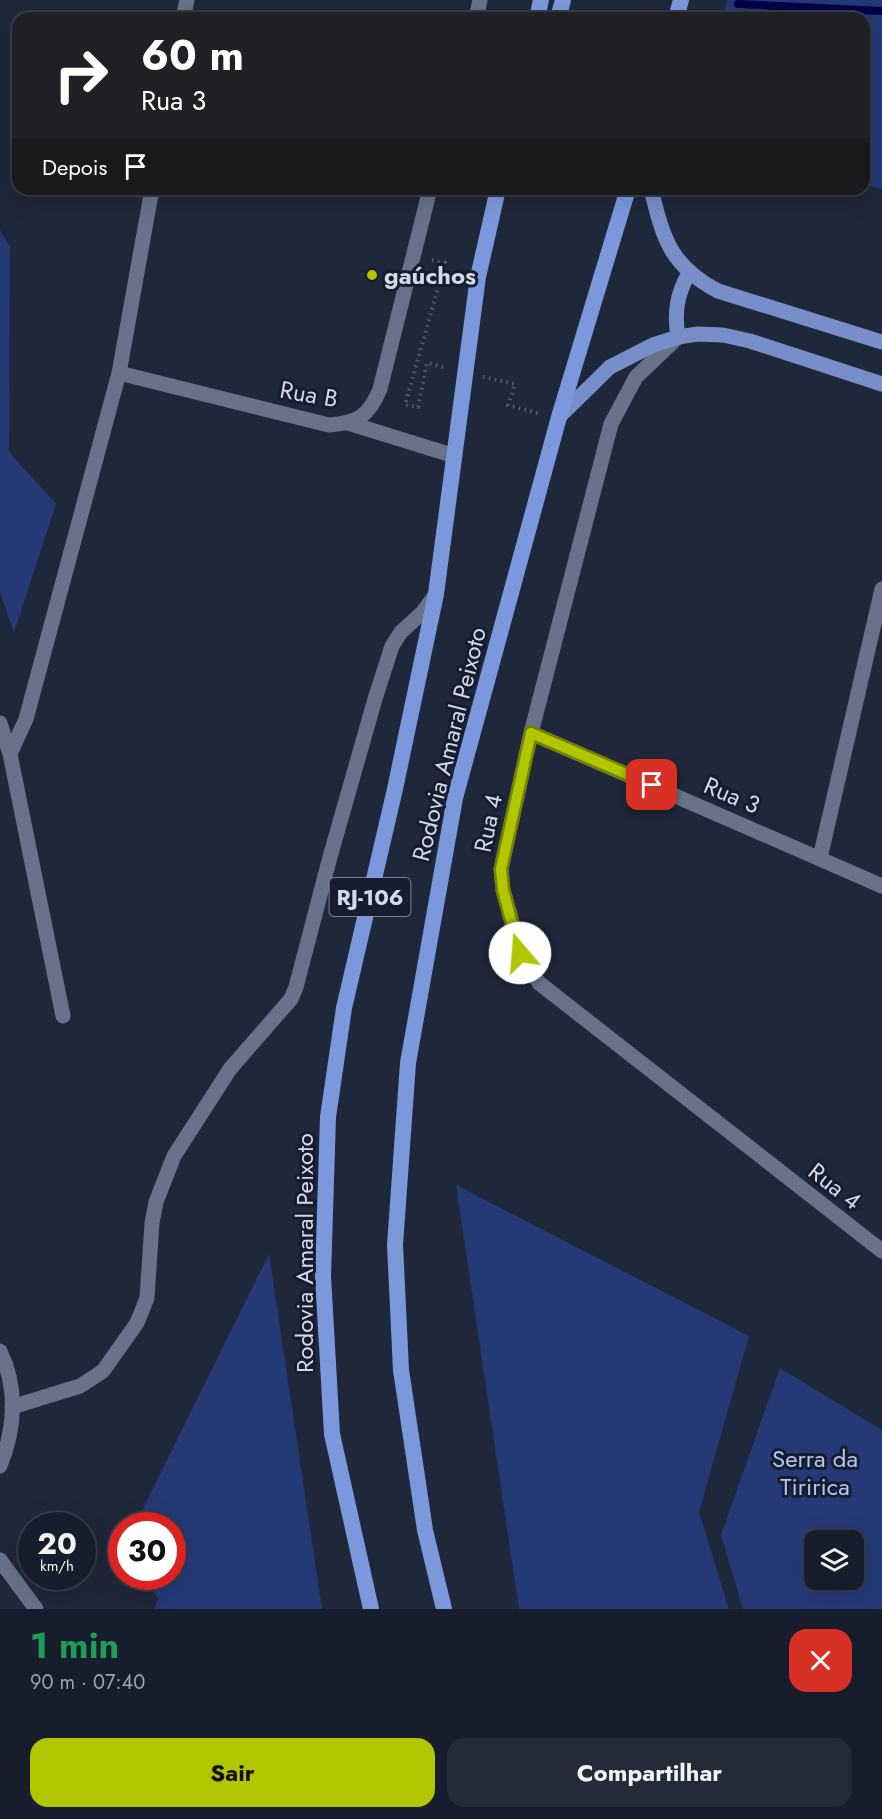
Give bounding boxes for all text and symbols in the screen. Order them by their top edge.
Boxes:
text: 60 m [141,25,244,86]
icon: right [42,36,120,114]
text: Rua 3 [141,81,206,120]
icon: arrive [119,150,152,183]
text: Depois [42,151,107,183]
place label: gaúchos [384,258,476,293]
marker: gaúchos [365,268,379,282]
street label: Rua B [277,372,341,416]
street label: Rodovia Amaral Peixoto [403,623,495,865]
pin [626,759,677,810]
icon: arrive [635,768,668,801]
street label: Rua 3 [699,768,765,822]
street label: Rua 4 [465,791,511,855]
road number: RJ-106 [330,878,410,916]
position arrow [488,921,552,985]
street label: Rodovia Amaral Peixoto [287,1133,322,1373]
street label: Rua 4 [801,1154,869,1218]
park label: Serra da Tiririca [772,1441,858,1504]
speed limit sign: 30 [108,1512,186,1590]
text: 20 [37,1522,77,1565]
map controls [804,1530,864,1590]
button: layers [804,1530,864,1590]
text: km/h [40,1555,74,1577]
text: 1 min [30,1619,119,1671]
button: close [789,1629,852,1692]
text: 90 m · 07:40 [30,1668,145,1697]
button: Sair [30,1738,435,1807]
button: Compartilhar [447,1738,852,1807]

